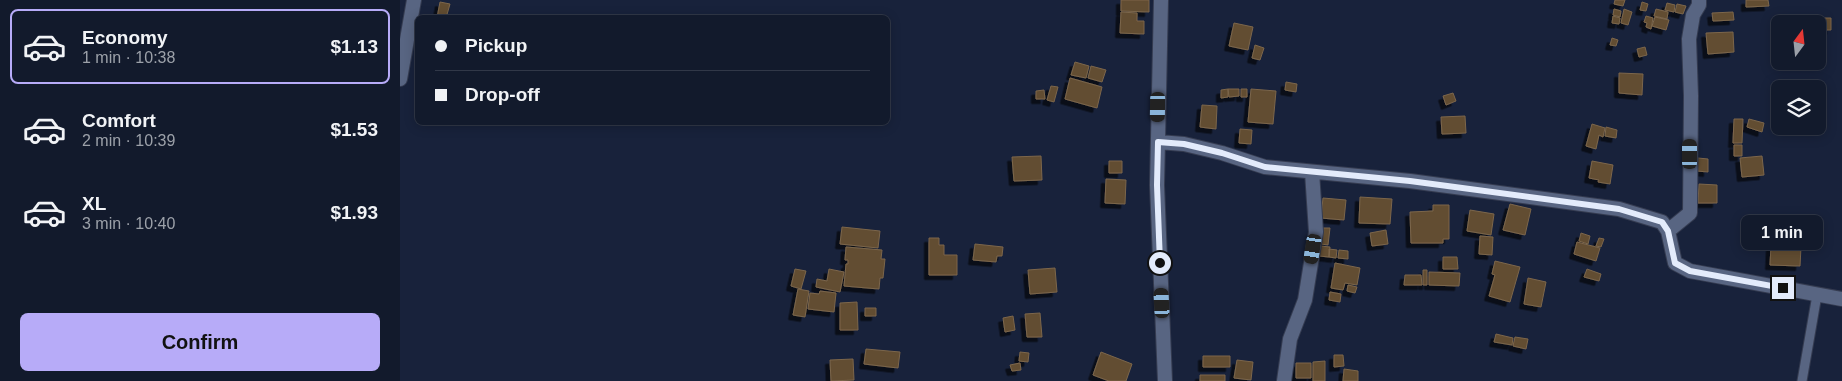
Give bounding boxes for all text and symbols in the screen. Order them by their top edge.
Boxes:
north arrow [1771,15,1826,70]
map controls [1771,15,1826,135]
icon: car [22,24,67,69]
text: Economy [82,27,168,48]
text: Pickup [465,35,527,56]
text: $1.13 [330,36,378,57]
text: 1 min · 10:38 [82,49,175,66]
button: layers [1771,80,1826,135]
text: Drop-off [465,84,540,105]
car [1150,92,1165,122]
icon: car [22,107,67,152]
text: Comfort [82,110,156,131]
text: $1.53 [330,119,378,140]
text: 2 min · 10:39 [82,132,175,149]
car [1682,139,1697,169]
icon: car [22,190,67,235]
text: XL [82,193,106,214]
text: $1.93 [330,202,378,223]
text: 3 min · 10:40 [82,215,175,232]
callout: 1 min [1742,216,1824,250]
text: 1 min [1761,224,1803,241]
car [1303,233,1322,265]
route start [1149,252,1171,274]
route end [1772,277,1794,299]
car [1153,288,1170,318]
button: Confirm [20,313,380,371]

